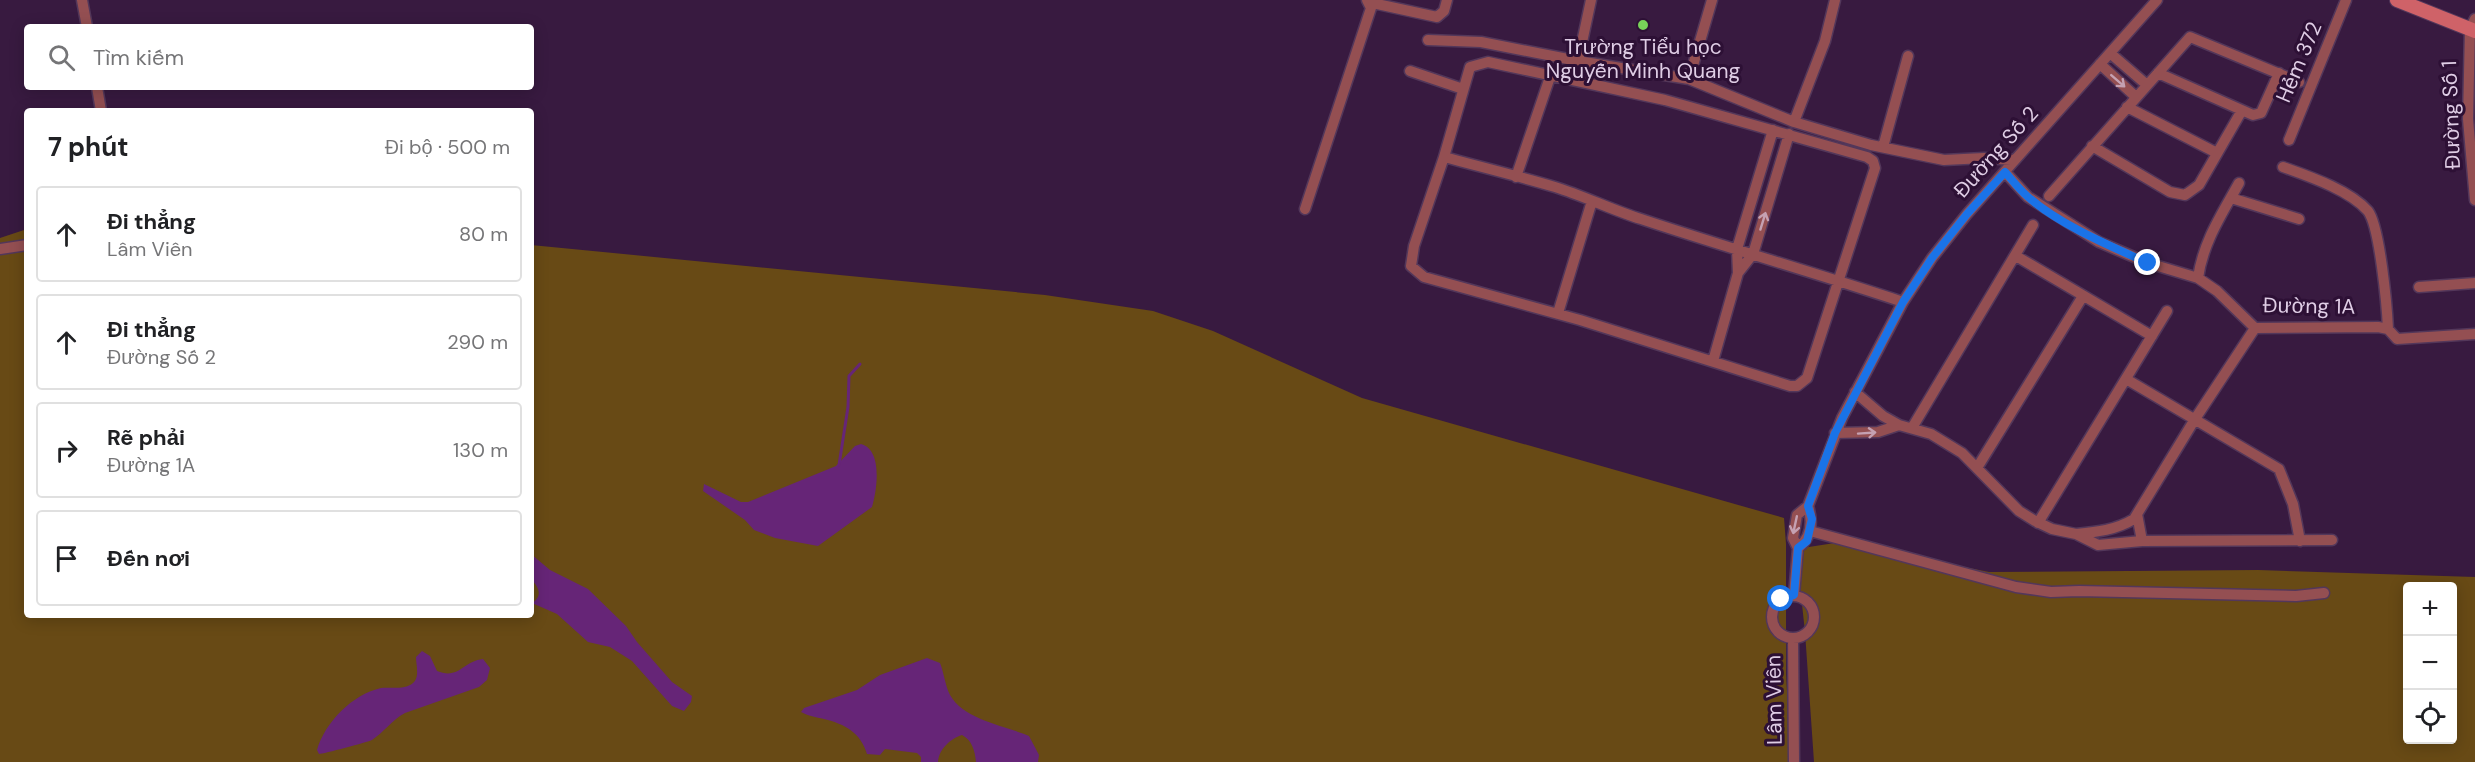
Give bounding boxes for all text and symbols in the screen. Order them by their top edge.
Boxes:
street label: Hẻm 372 [2269,17,2329,107]
marker: Trường Tiểu học Nguyễn Minh Quang [1636,18,1650,32]
search box [24,24,534,90]
place label: Trường Tiểu học Nguyễn Minh Quang [1546,33,1740,85]
icon: search [45,41,78,74]
text: Tìm kiếm [93,43,184,72]
street label: Đường Số 1 [2435,60,2467,170]
one-way arrow [2110,74,2126,87]
street label: Đường Số 2 [1947,100,2045,204]
text: 7 phút [48,130,128,164]
text: Đi bộ · 500 m [385,134,510,160]
text: Đi thẳng [107,207,196,236]
one-way arrow [1758,212,1769,231]
icon: ahead [50,218,83,251]
text: 80 m [459,221,508,247]
text: Lâm Viên [107,236,193,262]
route end [2134,249,2160,275]
street label: Đường 1A [2262,291,2356,321]
text: Đi thẳng [107,315,196,344]
icon: ahead [50,326,83,359]
text: 290 m [447,329,508,355]
text: Đường Số 2 [107,344,216,370]
text: Rẽ phải [107,423,185,452]
one-way arrow [1857,427,1877,438]
icon: right [50,434,83,467]
text: 130 m [453,437,508,463]
text: Đường 1A [107,452,195,478]
one-way arrow [1789,515,1800,534]
icon: arrive [50,542,83,575]
text: Đến nơi [107,544,190,573]
map controls [2403,582,2457,744]
button: + [2403,582,2457,636]
route start [1767,585,1793,611]
button: − [2403,636,2457,690]
street label: Lâm Viên [1759,655,1789,745]
button: locate [2403,690,2457,744]

